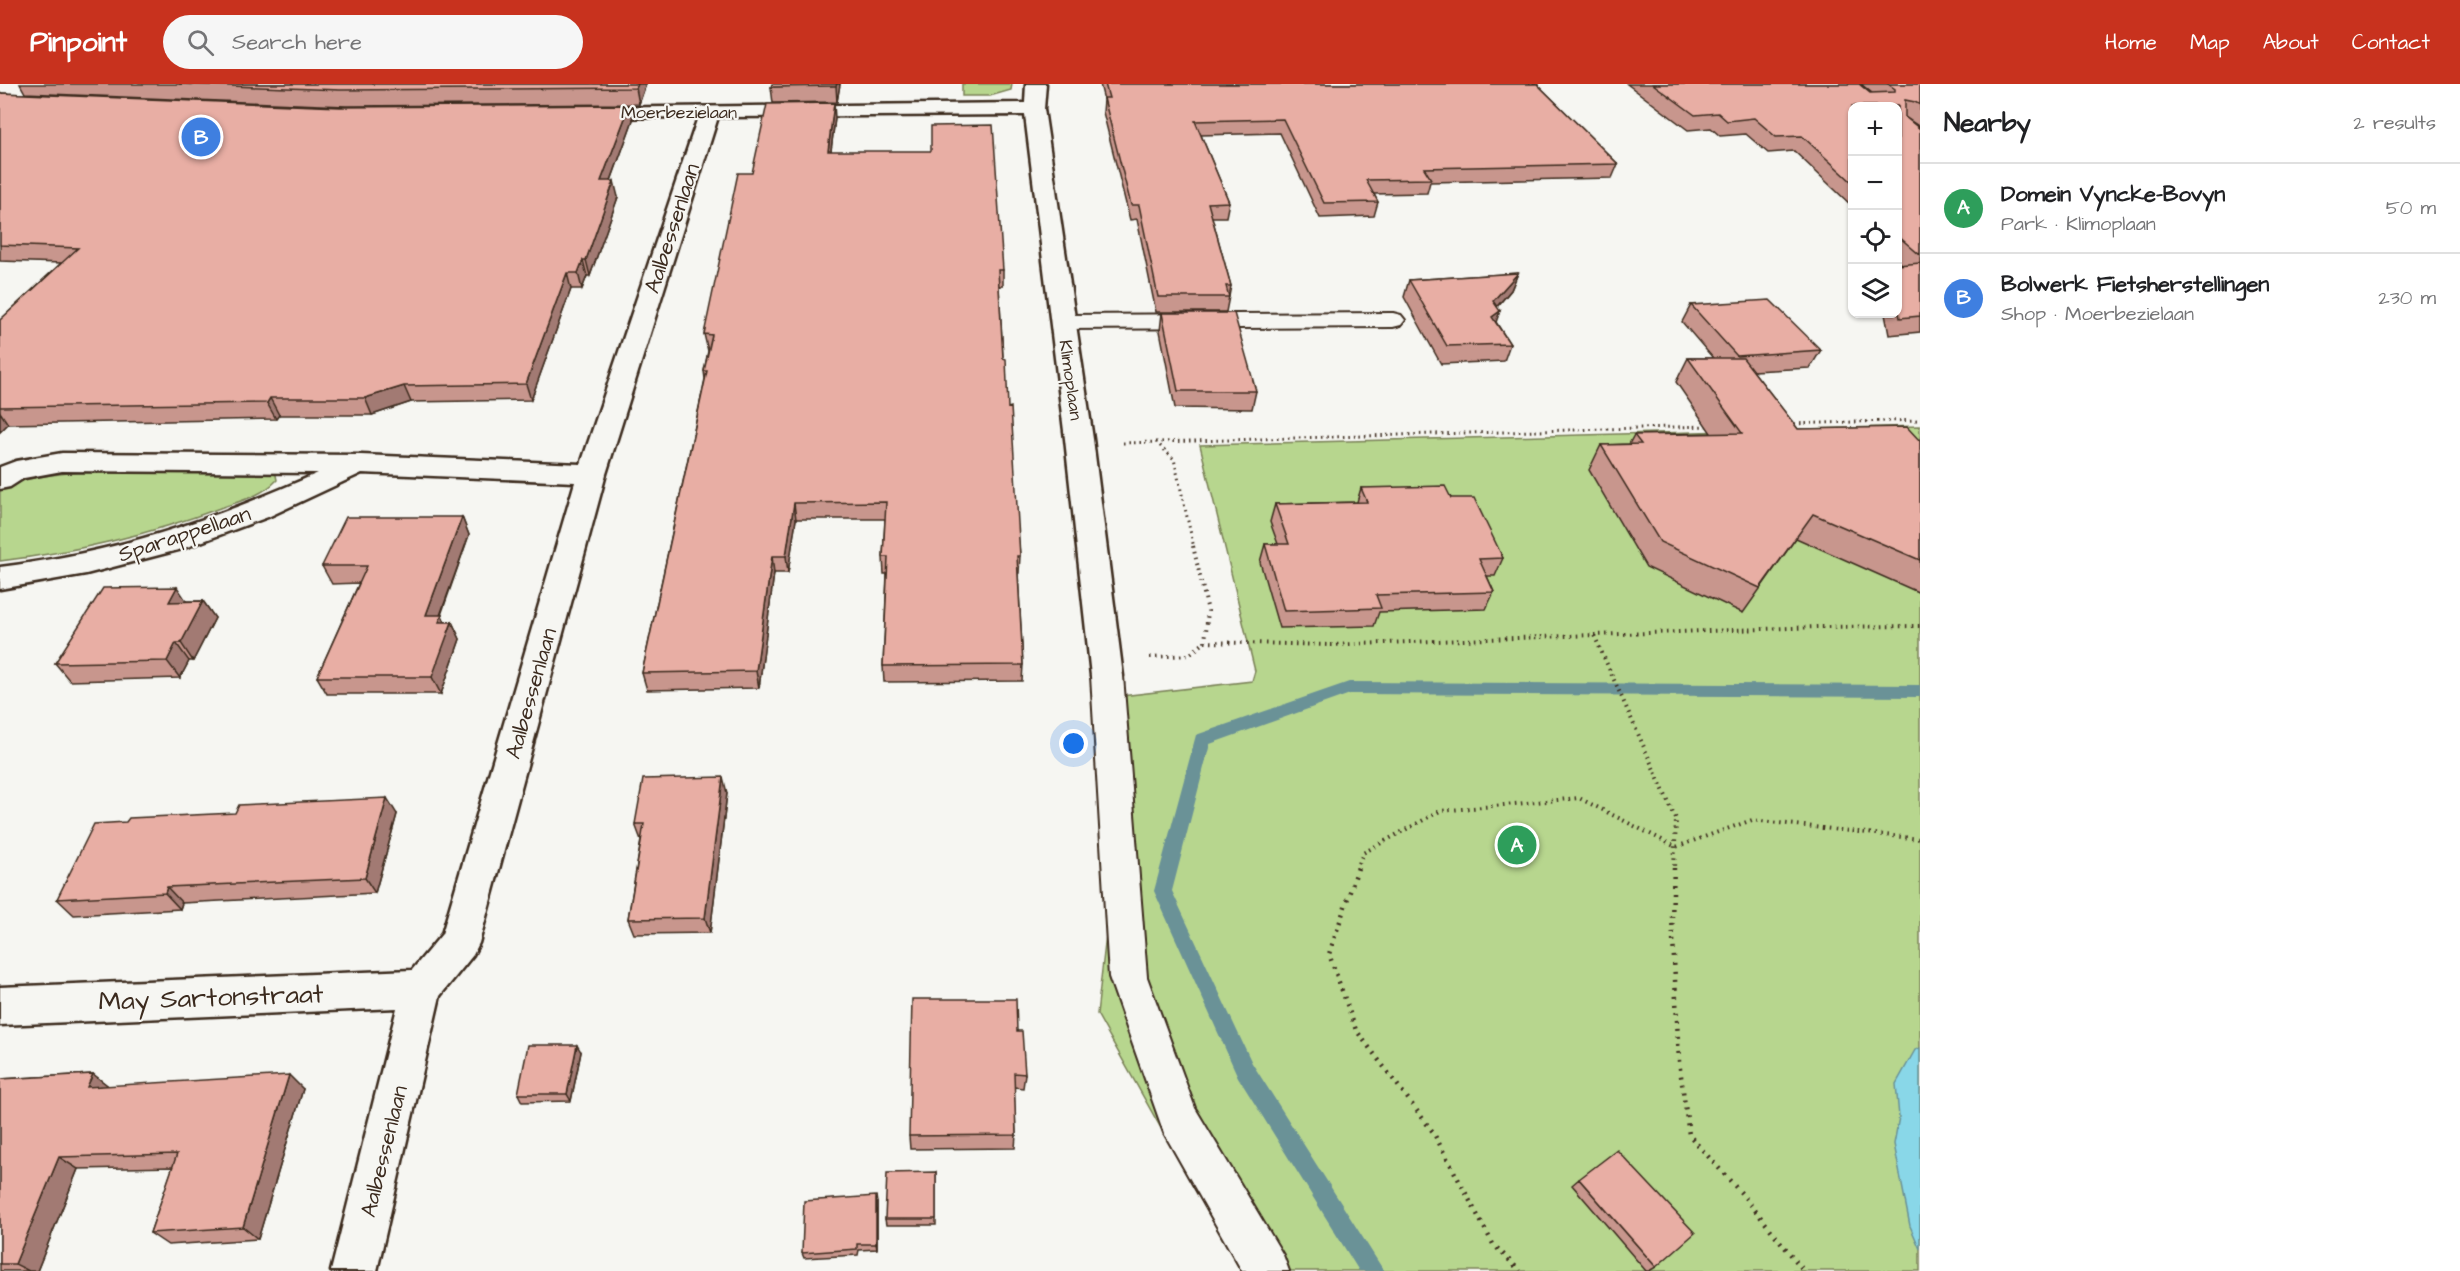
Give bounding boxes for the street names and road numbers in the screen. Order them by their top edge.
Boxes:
street label: Moerbezielaan [621,100,737,125]
street label: Aalbessenlaan [637,160,708,297]
street label: Klimoplaan [1053,338,1089,422]
street label: Sparappellaan [114,498,255,570]
street label: Aalbessenlaan [498,624,565,762]
street label: May Sartonstraat [98,975,324,1022]
street label: Aalbessenlaan [353,1082,416,1221]

